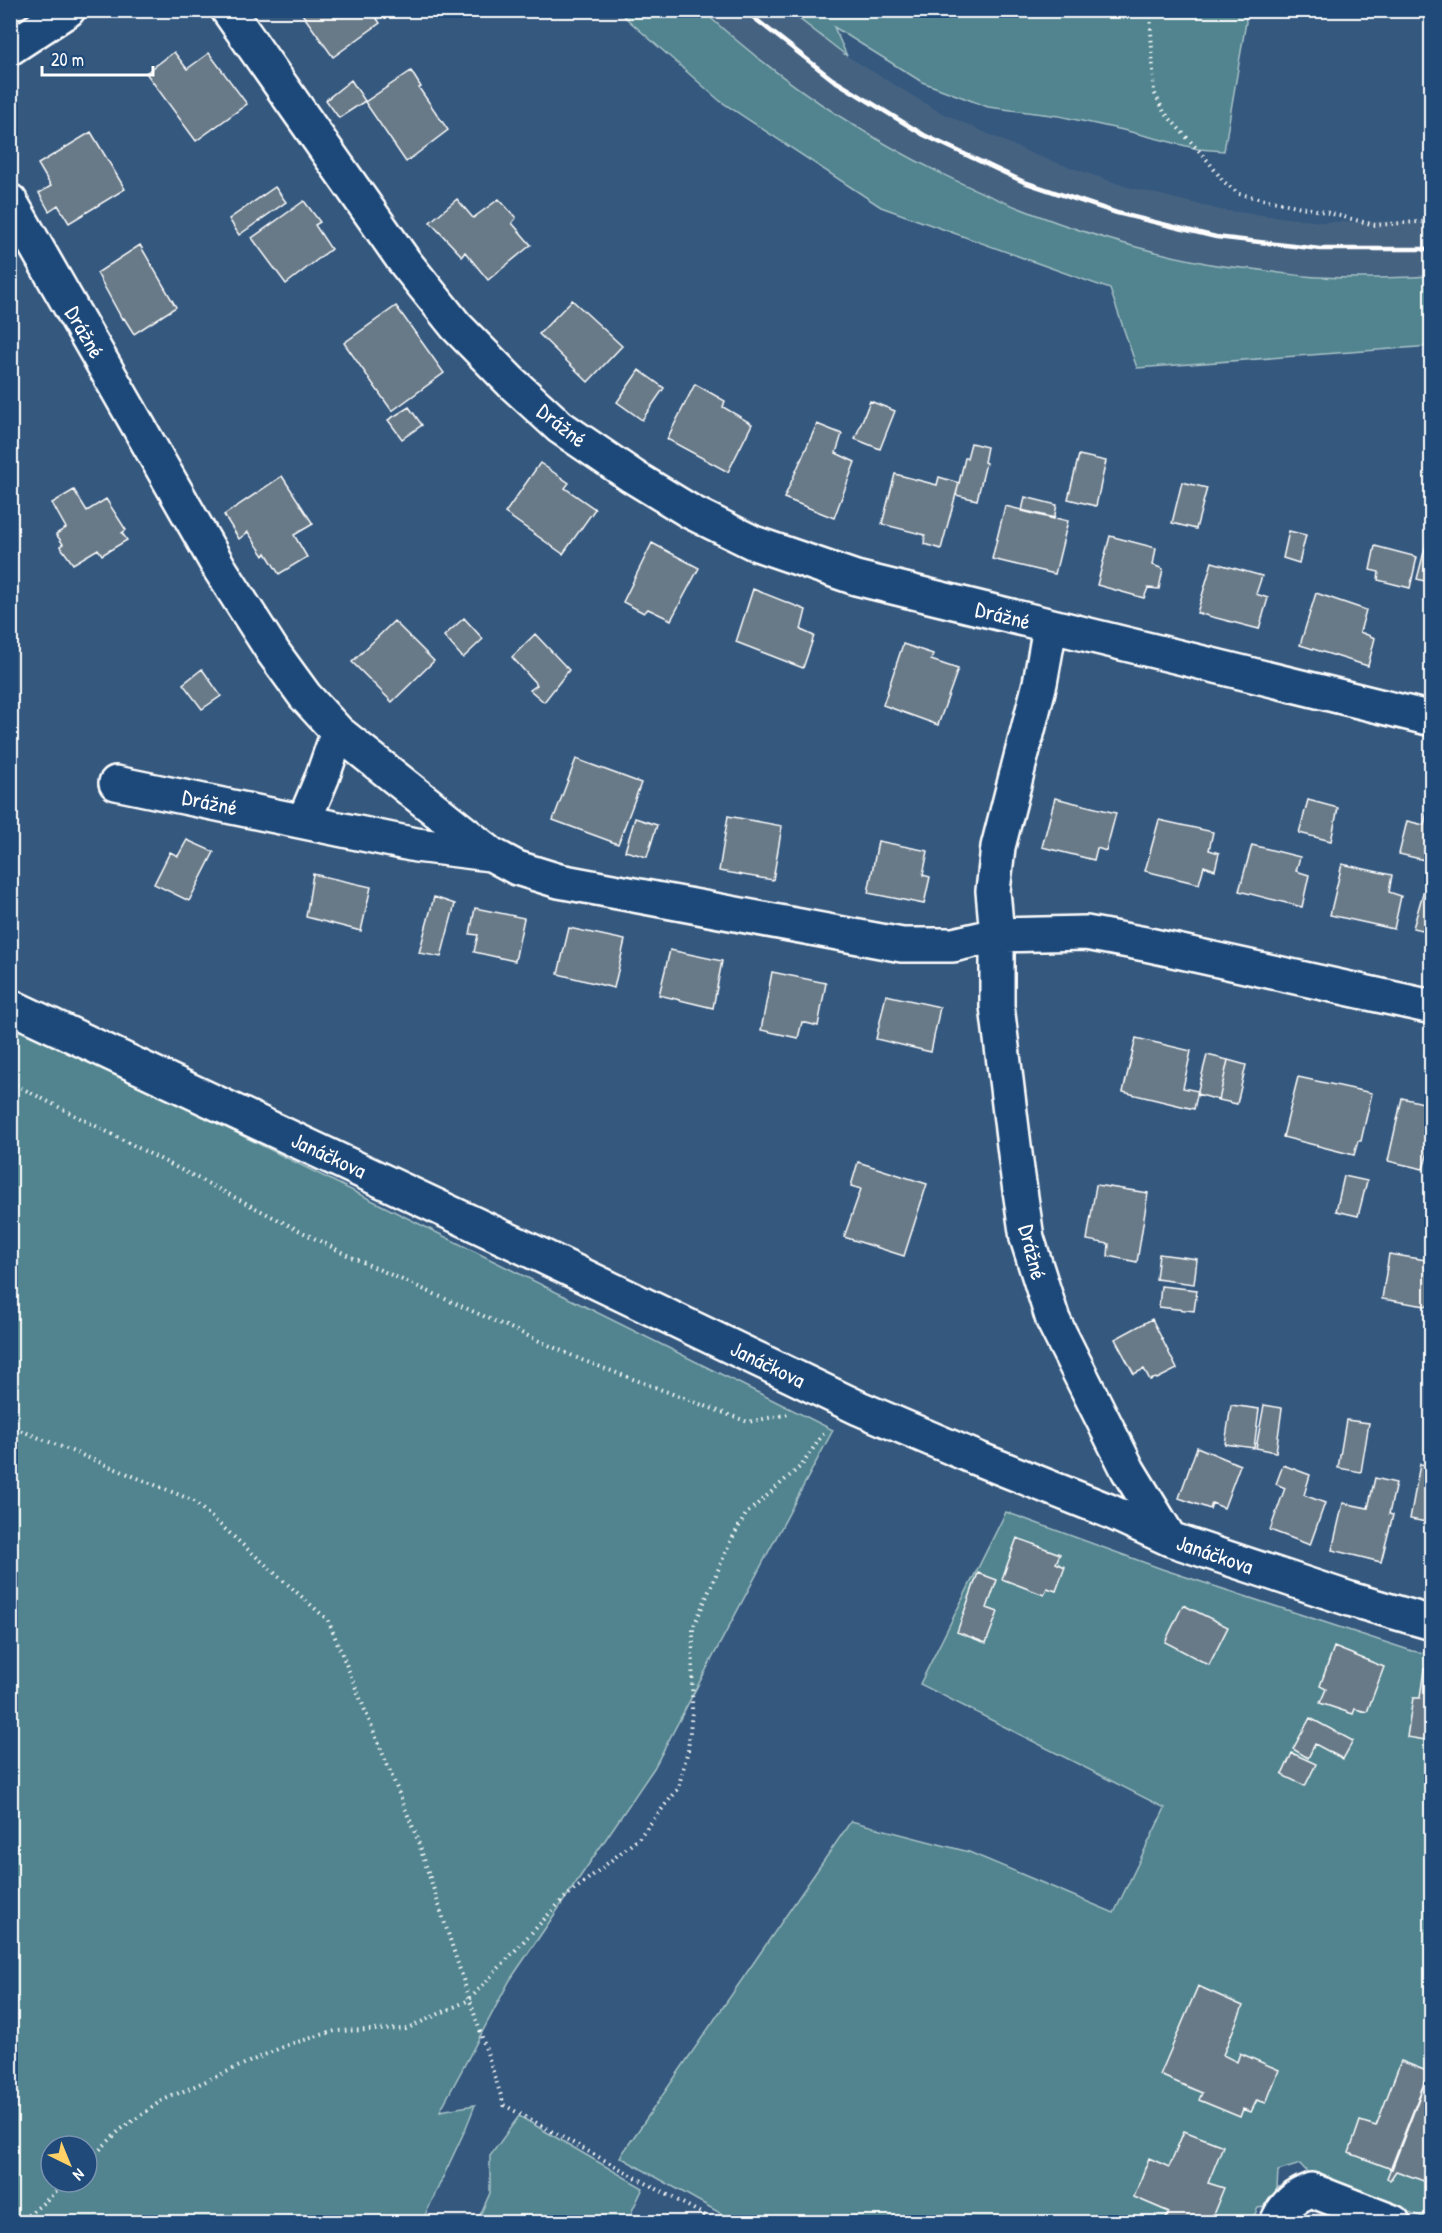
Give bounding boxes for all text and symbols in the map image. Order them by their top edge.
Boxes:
scale bar [42,39,153,77]
text: 20 m [51,47,84,72]
street label: Drážné [58,300,112,364]
street label: Drážné [531,396,593,454]
street label: Drážné [972,594,1034,636]
street label: Drážné [180,782,241,823]
street label: Janáčkova [287,1125,372,1186]
street label: Drážné [1012,1221,1054,1283]
street label: Janáčkova [726,1333,811,1395]
street label: Janáčkova [1173,1527,1258,1581]
north arrow [39,2134,99,2194]
text: N [68,2164,90,2186]

